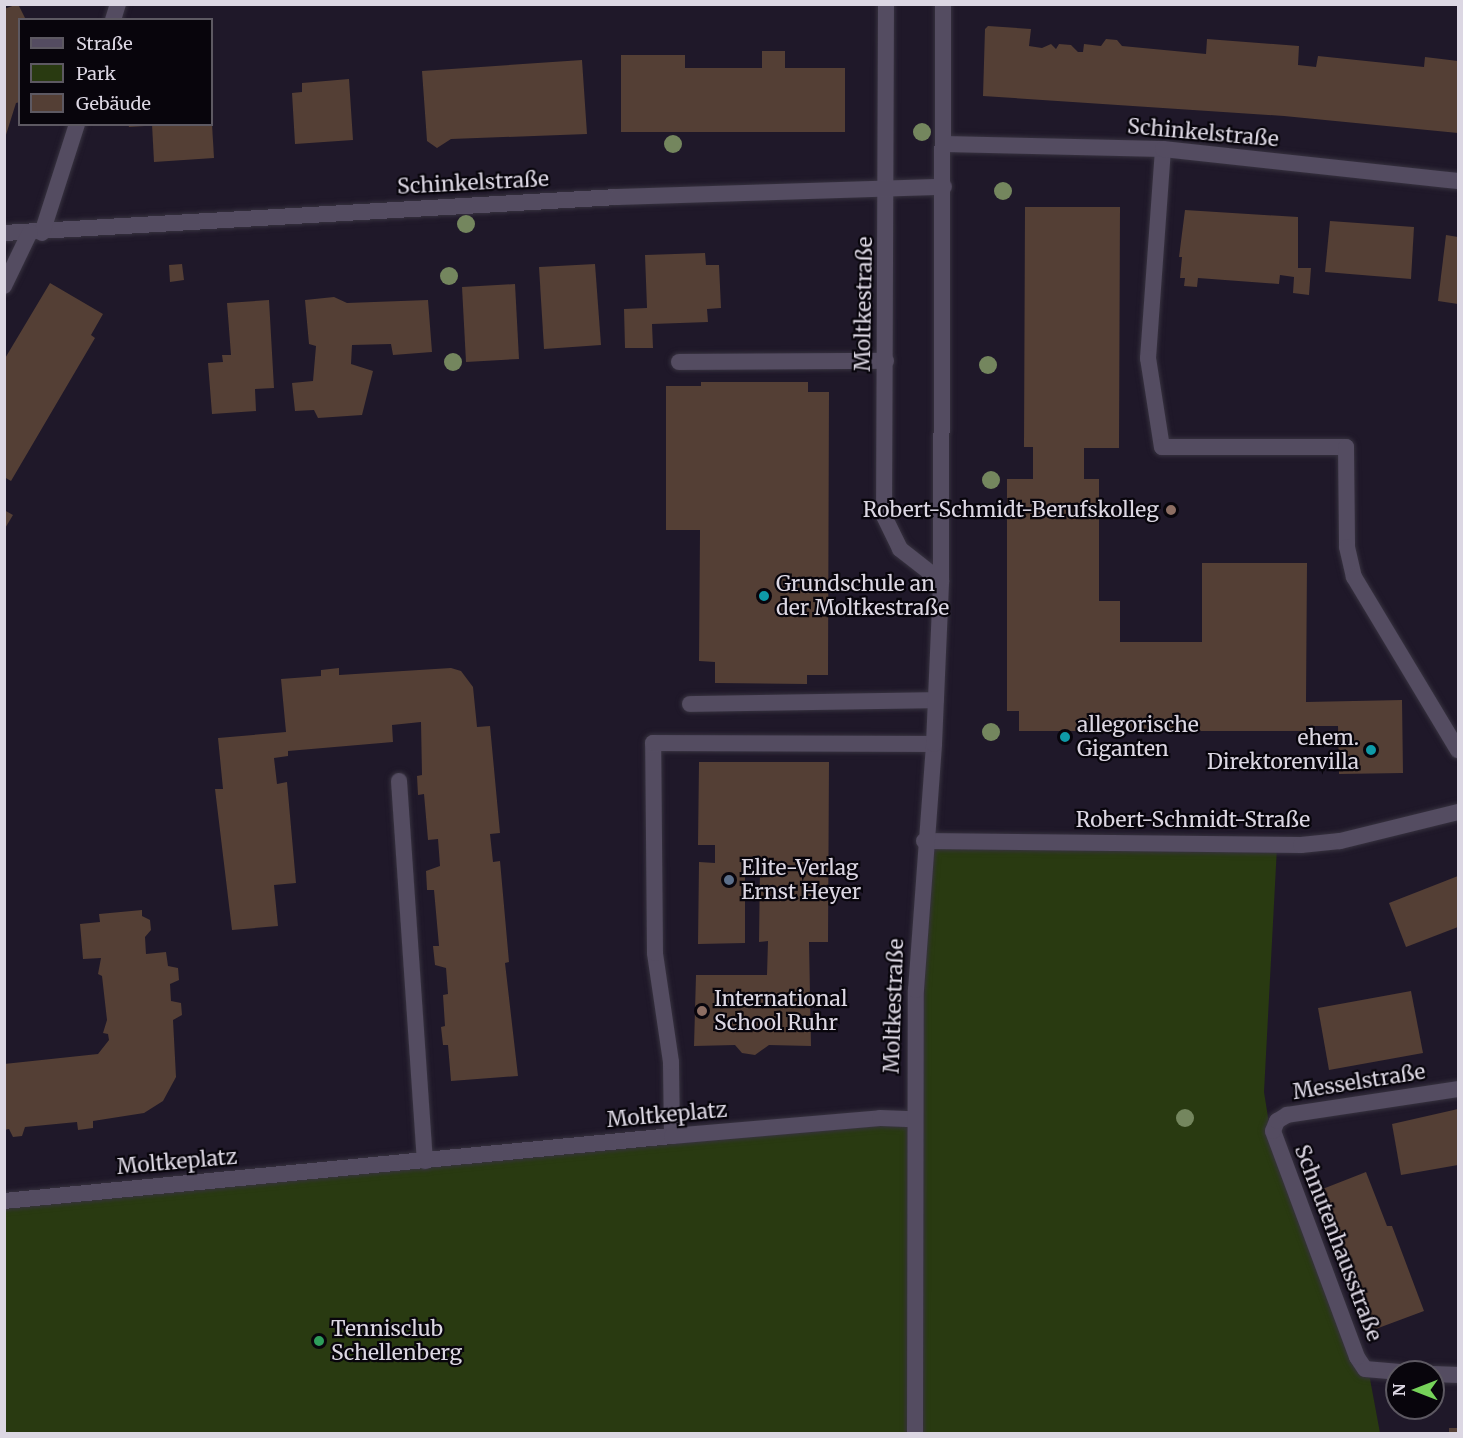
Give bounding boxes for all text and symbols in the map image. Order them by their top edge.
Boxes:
legend [18,18,213,126]
text: Straße [76,32,133,55]
text: Park [76,62,116,85]
text: Gebäude [76,92,151,115]
street label: Schinkelstraße [1126,114,1280,152]
street label: Schinkelstraße [397,166,549,200]
street label: Moltkestraße [850,236,878,372]
place label: Robert-Schmidt-Berufskolleg [863,497,1159,523]
marker: Robert-Schmidt-Berufskolleg [1164,503,1178,517]
place label: Grundschule an der Moltkestraße [776,571,949,621]
marker: Grundschule an der Moltkestraße [757,589,771,603]
place label: allegorische Giganten [1077,712,1199,762]
place label: ehem. Direktorenvilla [1207,725,1359,775]
marker: allegorische Giganten [1058,730,1072,744]
marker: ehem. Direktorenvilla [1364,743,1378,757]
street label: Robert-Schmidt-Straße [1076,807,1310,833]
place label: Elite-Verlag Ernst Heyer [741,855,861,905]
marker: Elite-Verlag Ernst Heyer [722,873,736,887]
street label: Moltkestraße [879,938,909,1074]
place label: International School Ruhr [714,986,847,1036]
marker: International School Ruhr [695,1004,709,1018]
street label: Messelstraße [1291,1059,1427,1105]
street label: Moltkeplatz [606,1097,728,1133]
street label: Schnutenhausstraße [1289,1141,1387,1345]
street label: Moltkeplatz [116,1144,238,1180]
place label: Tennisclub Schellenberg [331,1316,462,1366]
marker: Tennisclub Schellenberg [312,1334,326,1348]
north arrow [1385,1360,1445,1420]
text: N [1389,1384,1409,1396]

